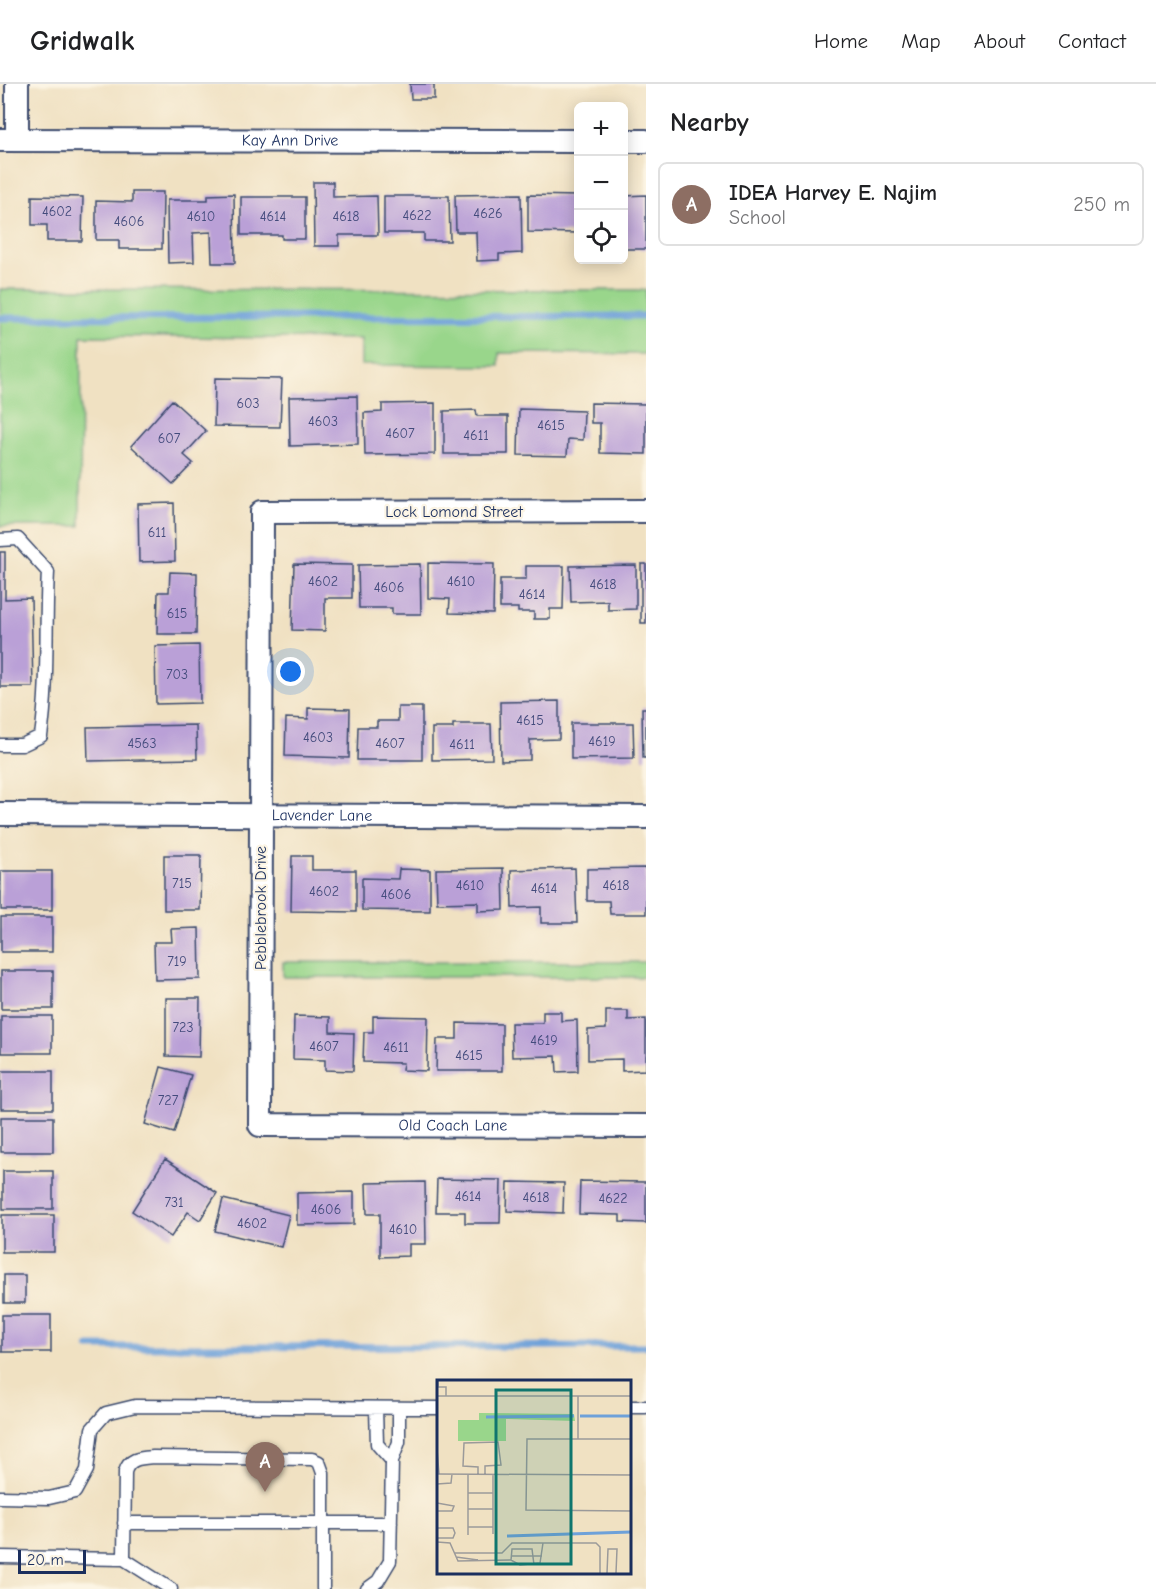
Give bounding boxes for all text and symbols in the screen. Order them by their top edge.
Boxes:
text: Gridwalk [30,25,134,57]
text: Home [814,29,868,53]
text: Map [901,29,941,53]
text: About [974,29,1025,53]
text: Contact [1058,29,1126,53]
map controls [574,102,628,264]
button: + [574,102,628,156]
text: Nearby [670,108,749,138]
street label: Kay Ann Drive [242,131,338,150]
button: − [574,156,628,210]
text: IDEA Harvey E. Najim [729,180,937,206]
text: A [686,193,697,216]
text: 250 m [1073,193,1130,216]
house number: 4602 [42,203,72,220]
house number: 4626 [473,205,503,222]
text: School [729,206,786,229]
house number: 4622 [402,207,432,224]
house number: 4610 [187,208,215,225]
house number: 4614 [260,208,287,225]
house number: 4618 [332,208,360,225]
button: locate [574,210,628,264]
house number: 4606 [114,213,144,230]
house number: 603 [236,395,260,412]
house number: 4603 [308,413,338,430]
house number: 4615 [537,417,565,434]
house number: 4607 [385,425,415,442]
house number: 4611 [463,427,489,444]
house number: 607 [158,430,181,447]
street label: Lock Lomond Street [385,503,523,521]
house number: 611 [148,524,166,541]
house number: 4602 [308,573,338,590]
house number: 4610 [447,573,475,590]
house number: 4618 [589,576,617,593]
house number: 4606 [374,579,404,596]
house number: 4614 [519,586,546,603]
house number: 615 [167,605,187,622]
your location [276,657,305,686]
house number: 703 [166,666,188,683]
house number: 4615 [516,712,544,729]
house number: 4603 [303,729,333,746]
house number: 4619 [588,733,616,750]
house number: 4563 [127,735,157,752]
house number: 4607 [375,735,405,752]
house number: 4611 [449,736,475,753]
street label: Lavender Lane [272,806,372,825]
street label: Pebblebrook Drive [252,846,270,970]
house number: 715 [172,875,192,892]
house number: 4610 [456,877,484,894]
house number: 4618 [602,877,630,894]
house number: 4614 [531,880,558,897]
house number: 4602 [309,883,339,900]
house number: 4606 [381,886,411,903]
house number: 719 [167,953,187,970]
house number: 723 [172,1019,194,1036]
house number: 4619 [530,1032,558,1049]
house number: 4607 [309,1038,339,1055]
house number: 4611 [383,1039,409,1056]
house number: 4615 [455,1047,483,1064]
house number: 727 [158,1092,179,1109]
street label: Old Coach Lane [399,1116,507,1135]
house number: 4614 [455,1188,482,1205]
house number: 4618 [522,1189,550,1206]
house number: 4622 [598,1190,628,1207]
house number: 731 [164,1194,184,1211]
house number: 4606 [311,1201,341,1218]
house number: 4602 [237,1215,267,1232]
house number: 4610 [389,1221,417,1238]
inset map [437,1380,631,1574]
pin: A [246,1442,284,1492]
scale bar [18,1547,86,1574]
text: 20 m [27,1551,64,1569]

